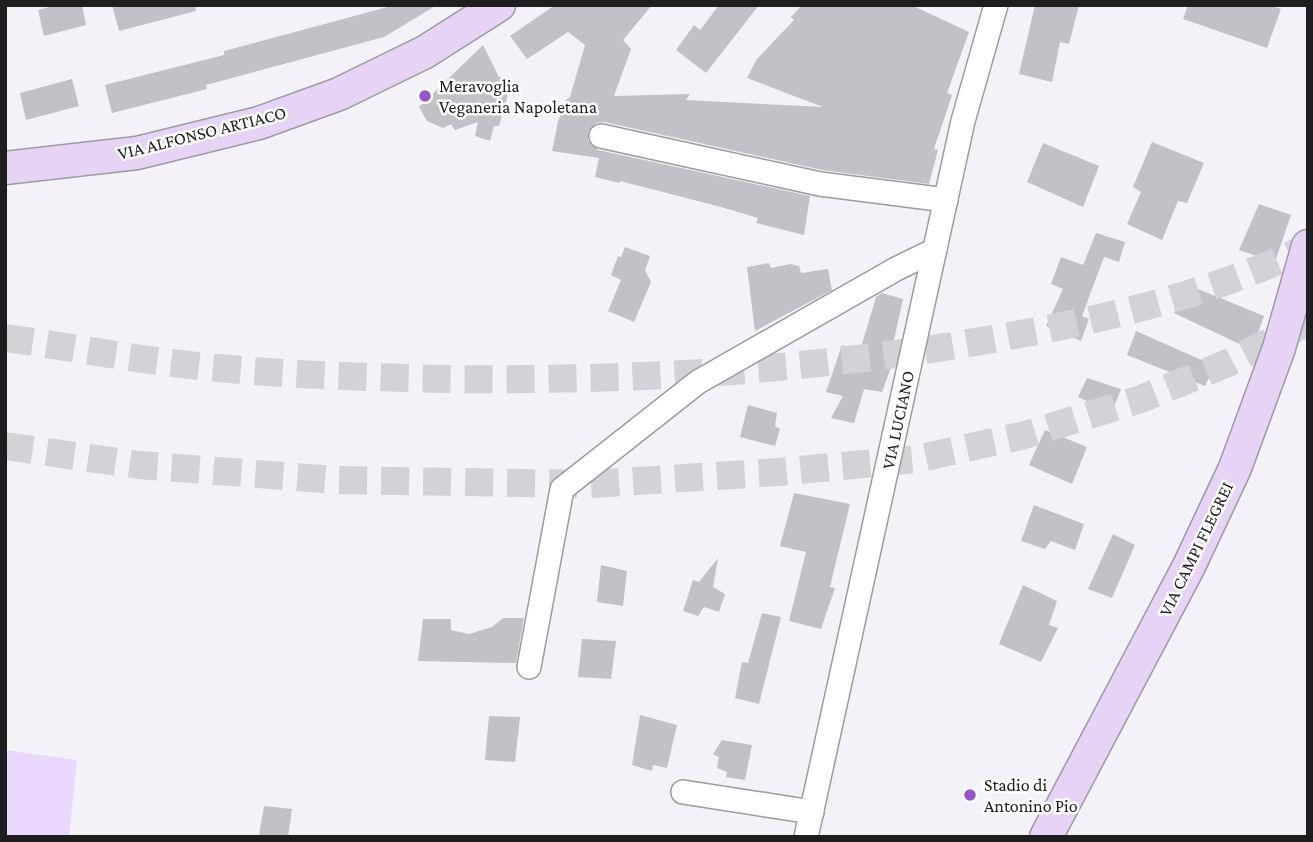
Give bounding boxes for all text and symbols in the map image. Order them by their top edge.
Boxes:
place label: Meravoglia Veganeria Napoletana [439,76,597,117]
marker: Meravoglia Veganeria Napoletana [417,88,433,104]
street label: VIA ALFONSO ARTIACO [116,102,288,164]
street label: VIA LUCIANO [878,369,918,471]
street label: VIA CAMPI FLEGREI [1155,479,1237,619]
place label: Stadio di Antonino Pio [984,775,1078,816]
marker: Stadio di Antonino Pio [962,787,978,803]

